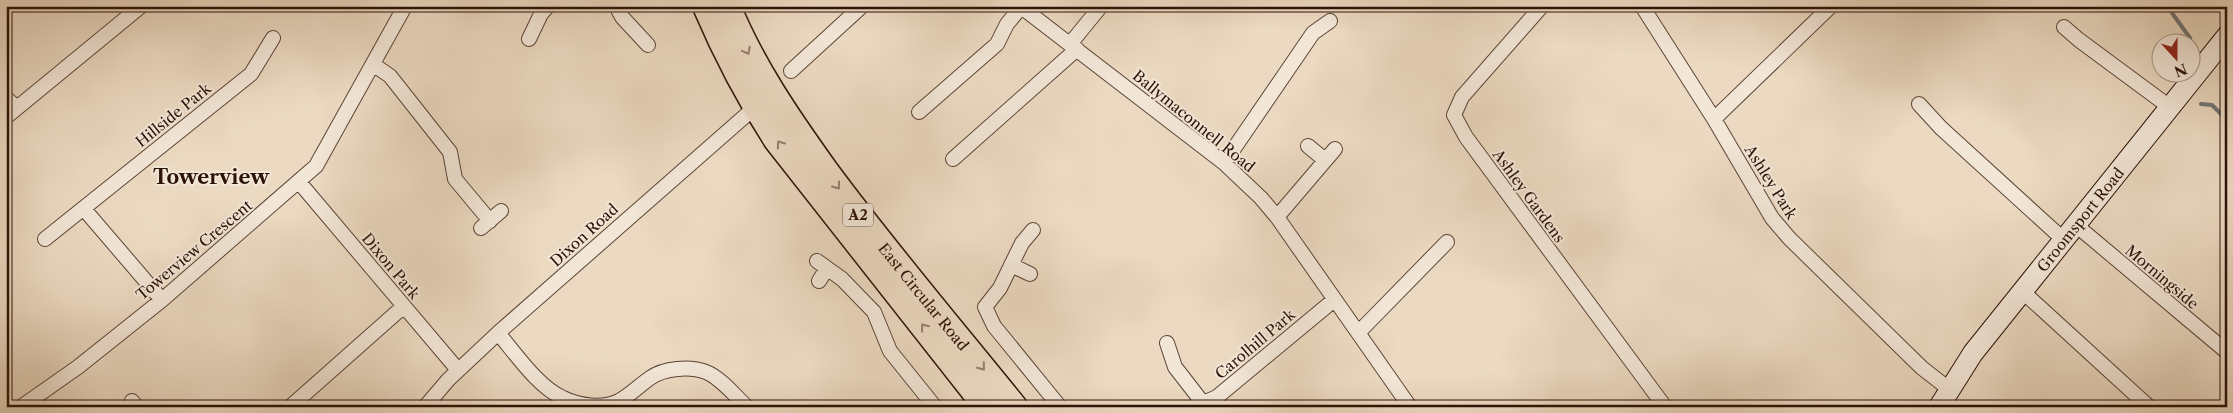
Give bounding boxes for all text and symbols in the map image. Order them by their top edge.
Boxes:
north arrow [2150,32,2200,82]
one-way arrow [741,46,751,55]
text: N [2172,60,2190,81]
street label: Ballymaconnell Road [1129,66,1259,176]
street label: Hillside Park [131,78,216,151]
street label: Ashley Park [1740,140,1802,224]
one-way arrow [777,141,786,150]
street label: Ashley Gardens [1488,145,1569,247]
street label: Groomsport Road [2032,163,2128,275]
district label: Towerview [153,165,270,189]
one-way arrow [831,180,839,189]
street label: Towerview Crescent [132,195,256,304]
street label: Dixon Road [546,200,622,270]
road number: A2 [843,204,873,226]
street label: Dixon Park [358,229,425,304]
street label: East Circular Road [875,239,973,354]
street label: Morningside [2121,241,2203,313]
street label: Carolhill Park [1211,304,1300,383]
one-way arrow [920,324,929,333]
one-way arrow [976,361,984,370]

